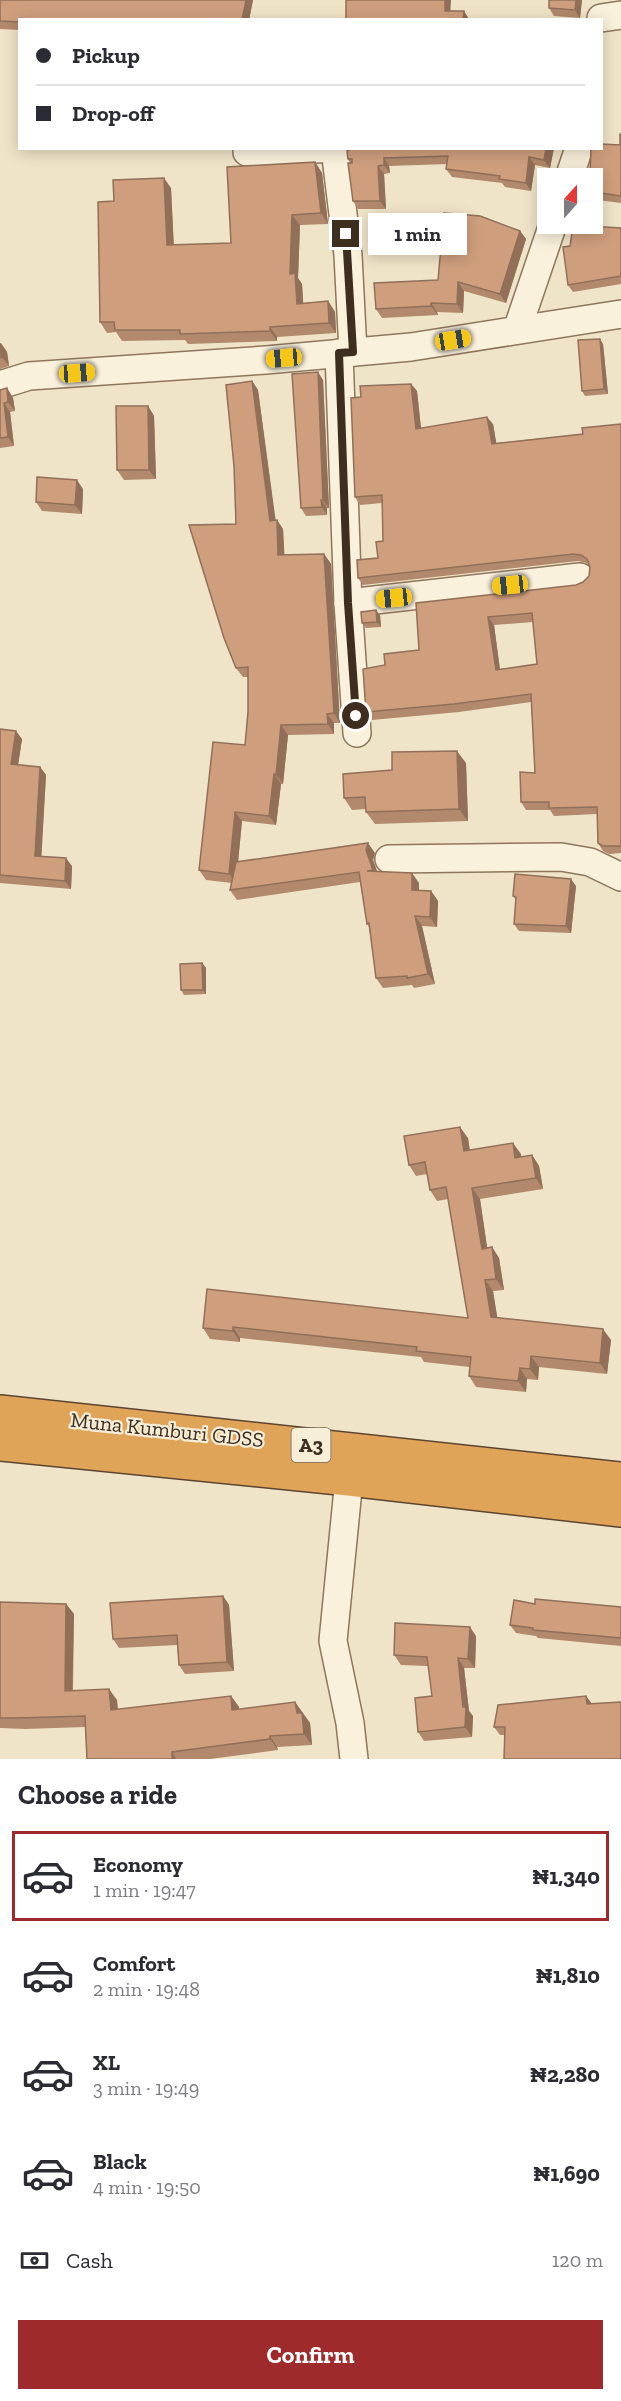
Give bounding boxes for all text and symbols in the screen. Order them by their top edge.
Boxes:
text: Pickup [72,42,140,69]
text: Drop-off [72,100,154,127]
north arrow [537,168,603,234]
map controls [537,168,603,234]
callout: 1 min [367,213,466,255]
route end [332,220,359,247]
text: 1 min [394,222,441,246]
car [434,328,472,352]
car [265,347,303,369]
car [58,363,96,383]
car [491,574,529,596]
car [375,587,413,609]
route start [342,702,369,729]
street label: Muna Kumburi GDSS [69,1407,265,1452]
road number: A3 [292,1428,330,1462]
text: Choose a ride [18,1779,177,1811]
icon: car [21,1849,75,1903]
text: Economy [93,1851,183,1878]
text: ₦1,340 [532,1863,600,1890]
text: 1 min · 19:47 [93,1878,196,1902]
icon: car [21,1948,75,2002]
text: Comfort [93,1950,175,1977]
text: ₦1,810 [536,1962,600,1989]
text: 2 min · 19:48 [93,1977,200,2001]
icon: car [21,2047,75,2101]
text: XL [93,2049,120,2076]
text: ₦2,280 [530,2061,600,2088]
text: 3 min · 19:49 [93,2076,199,2100]
icon: car [21,2146,75,2200]
text: Black [93,2148,147,2175]
text: ₦1,690 [533,2160,600,2187]
text: 4 min · 19:50 [93,2175,201,2199]
icon: cash [18,2244,51,2277]
text: Cash [66,2247,113,2274]
text: 120 m [552,2248,603,2272]
button: Confirm [18,2320,603,2389]

